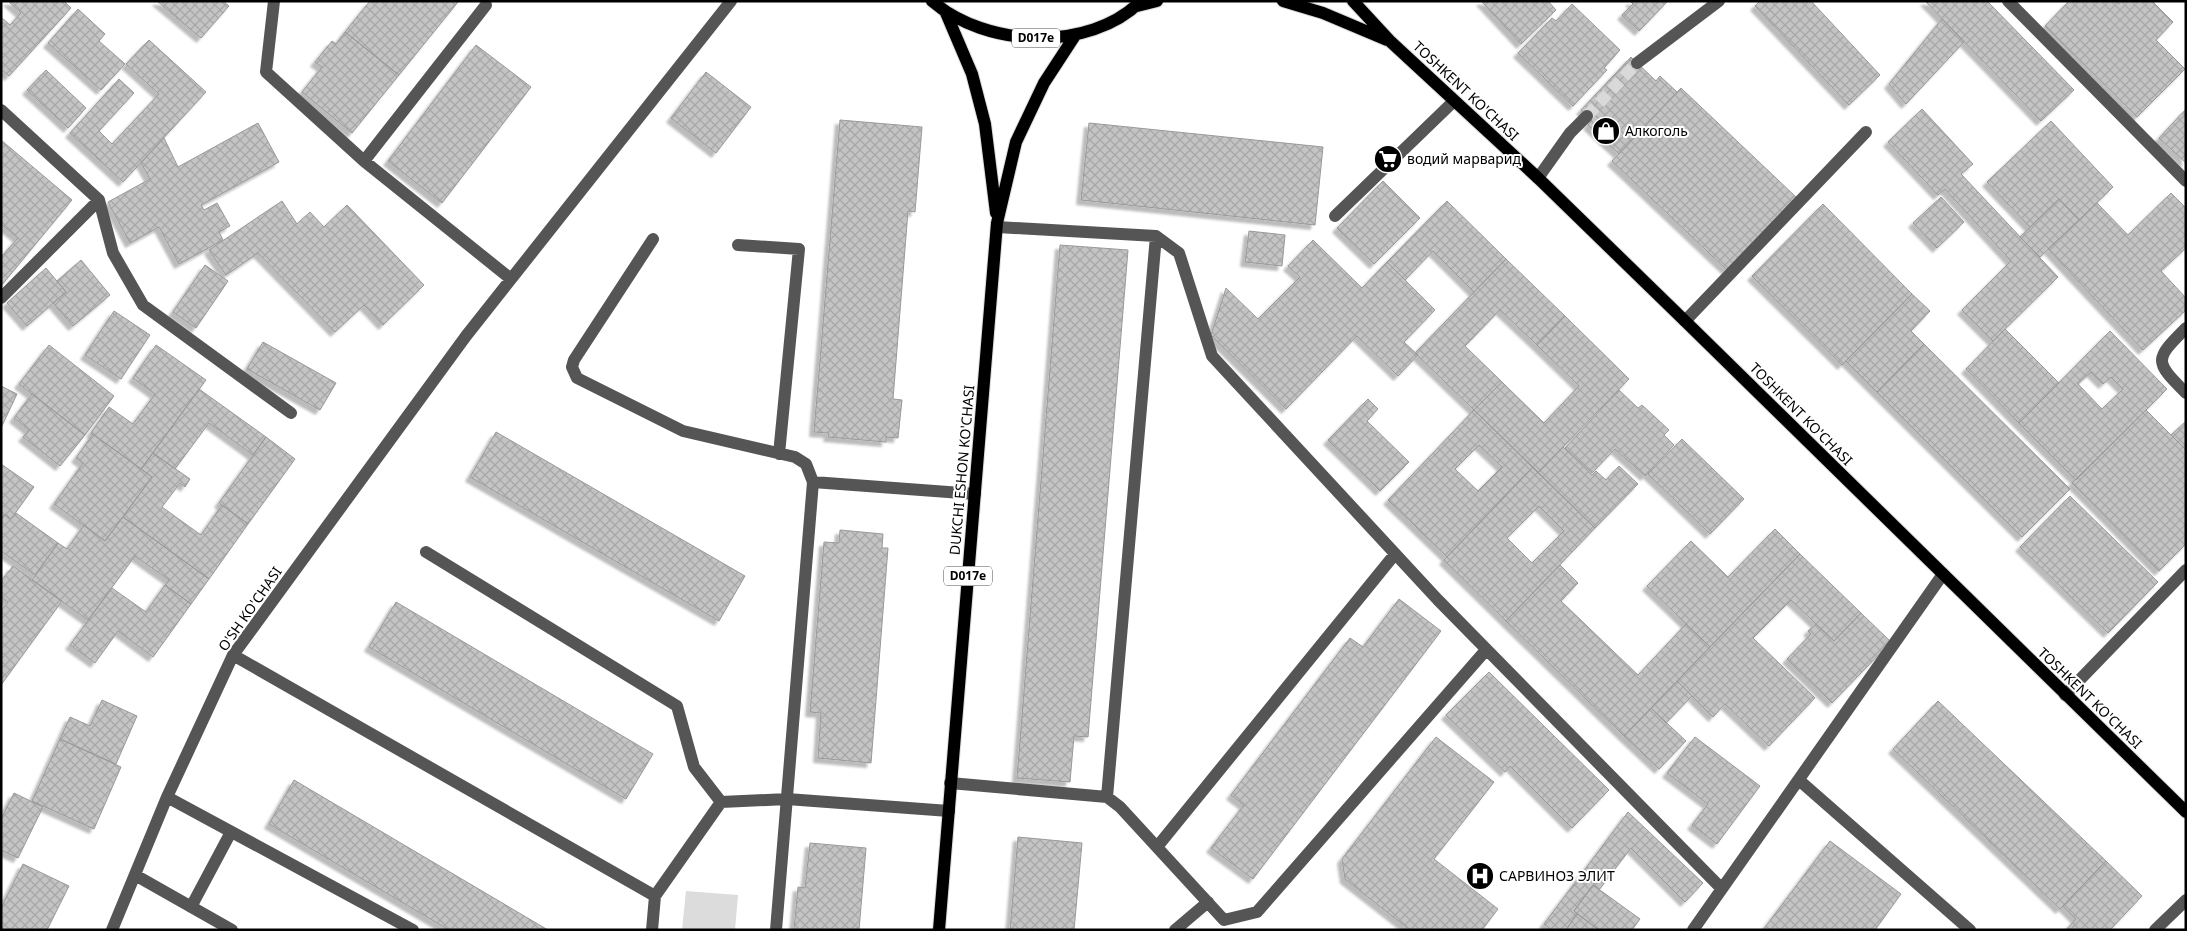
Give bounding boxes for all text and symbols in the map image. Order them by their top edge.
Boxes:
road number: D017e [1012,28,1060,48]
street label: TOSHKENT KO'CHASI [1409,37,1523,145]
shop icon: Алкоголь [1591,116,1621,146]
place label: Алкоголь [1625,121,1688,140]
supermarket icon: водий марварид [1373,144,1403,174]
place label: водий марварид [1407,149,1522,168]
street label: TOSHKENT KO'CHASI [1746,358,1857,469]
street label: DUKCHI ESHON KO'CHASI [945,384,978,556]
street label: O'SH KO'CHASI [213,563,286,655]
road number: D017e [944,566,992,586]
street label: TOSHKENT KO'CHASI [2034,643,2147,753]
hospital icon: САРВИНОЗ ЭЛИТ [1465,861,1495,891]
place label: САРВИНОЗ ЭЛИТ [1499,866,1615,885]

